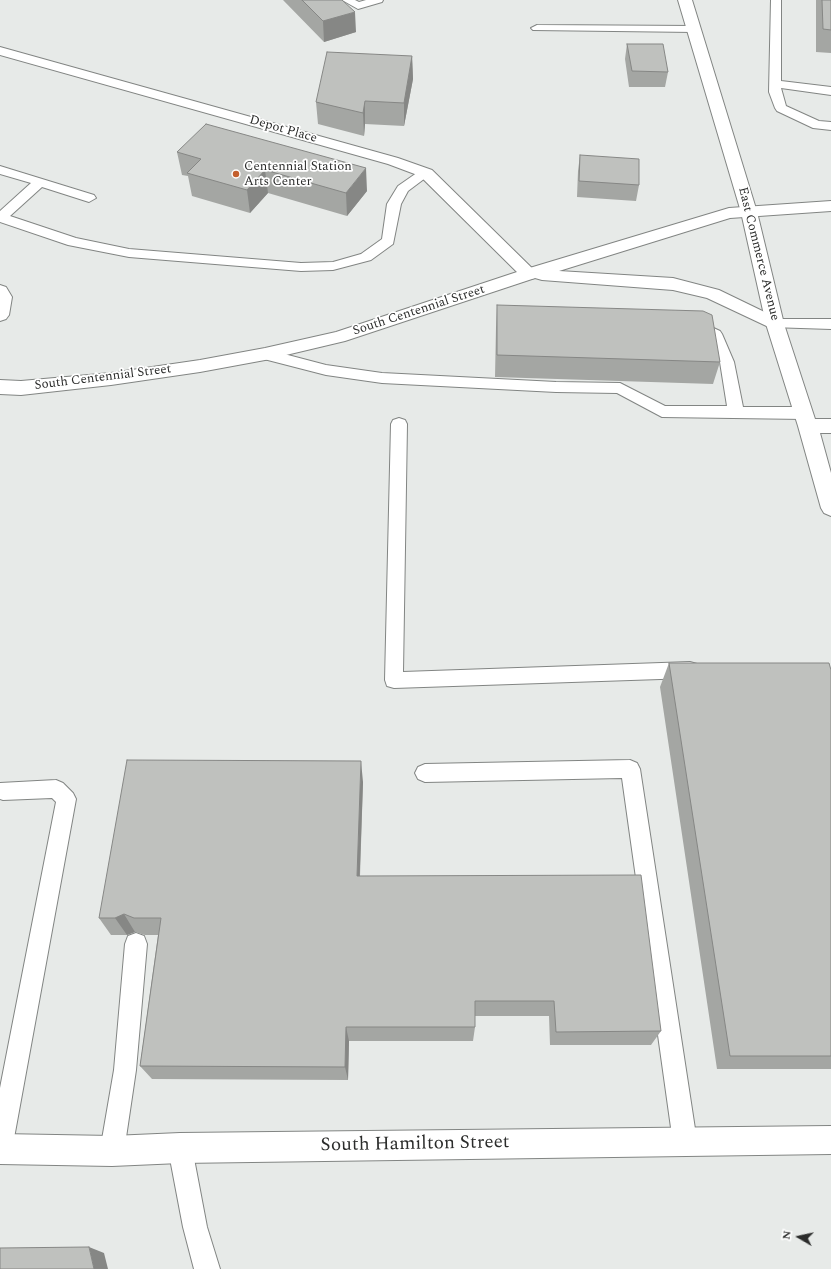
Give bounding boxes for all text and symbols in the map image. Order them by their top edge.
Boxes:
street label: Depot Place [247,113,319,147]
place label: Centennial Station Arts Center [244,159,352,190]
marker: Centennial Station Arts Center [231,169,241,179]
street label: East Commerce Avenue [734,186,782,322]
street label: South Centennial Street [351,282,487,340]
street label: South Centennial Street [34,362,172,394]
street label: South Hamilton Street [320,1132,510,1158]
north arrow [779,1217,819,1257]
text: N [778,1229,796,1241]

